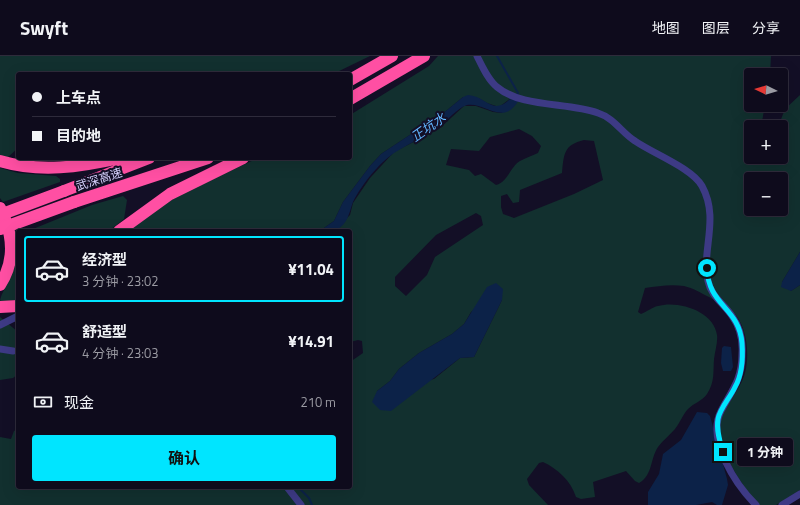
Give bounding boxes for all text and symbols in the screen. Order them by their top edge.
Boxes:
text: Swyft [20,13,68,42]
text: 地图 [652,17,680,38]
text: 图层 [702,17,730,38]
text: 分享 [752,17,780,38]
north arrow [744,68,788,112]
map controls [744,68,788,216]
text: 上车点 [56,86,101,109]
water label: 正坑水 [406,107,451,146]
button: + [744,120,788,164]
text: 目的地 [56,124,101,147]
street label: 武深高速 [73,163,125,195]
button: − [744,172,788,216]
text: 经济型 [82,248,127,271]
icon: car [34,251,70,287]
text: ¥11.04 [288,258,334,281]
route start [698,259,716,277]
text: 3 分钟 · 23:02 [82,271,159,291]
text: 舒适型 [82,320,127,343]
icon: car [34,323,70,359]
text: ¥14.91 [288,330,334,353]
text: 4 分钟 · 23:03 [82,343,159,363]
icon: cash [32,391,54,413]
text: 现金 [64,391,94,414]
text: 210 m [300,392,336,412]
button: 确认 [32,435,336,481]
callout: 1 分钟 [737,438,793,466]
text: 1 分钟 [747,442,783,462]
route end [714,443,732,461]

